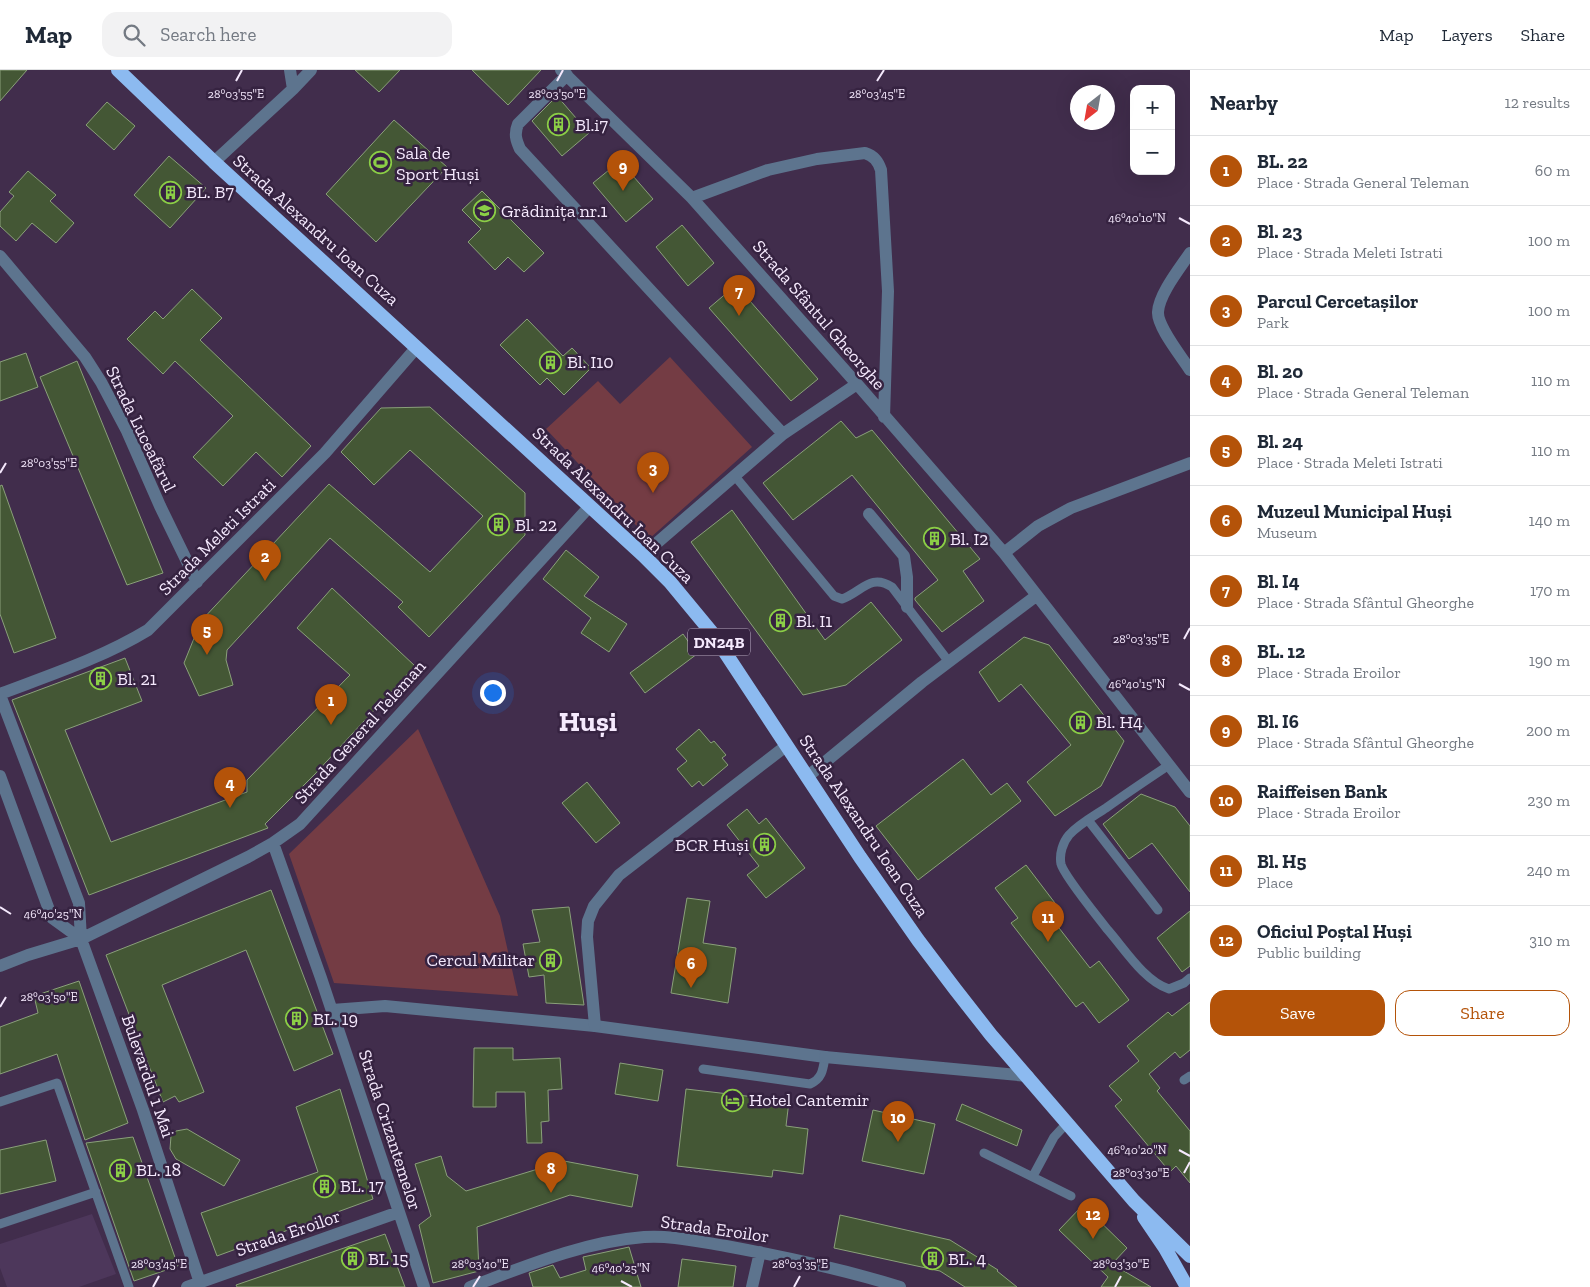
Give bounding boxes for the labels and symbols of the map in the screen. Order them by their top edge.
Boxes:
north arrow [1070,85,1115,130]
text: 28°03'55"E [208,87,264,101]
text: 28°03'50"E [528,87,586,101]
text: 28°03'45"E [849,87,905,101]
building icon: Bl.i7 [547,113,571,137]
place label: Bl.i7 [575,114,608,136]
place label: Sala de Sport Huși [396,142,479,185]
street label: Strada Alexandru Ioan Cuza [228,150,404,311]
pin: 9 [607,150,639,191]
sports icon: Sala de Sport Huși [368,151,392,175]
building icon: BL. B7 [158,180,182,204]
place label: BL. B7 [186,181,234,203]
school or university icon: Grădinița nr.1 [473,199,497,223]
place label: Grădinița nr.1 [501,200,608,222]
text: 46°40'10"N [1108,211,1166,225]
street label: Strada Sfântul Gheorghe [748,236,890,394]
pin: 7 [723,275,755,316]
building icon: Bl. I10 [539,350,563,374]
place label: Bl. I10 [567,351,614,373]
street label: Strada Luceafărul [101,362,181,496]
street label: Strada Alexandru Ioan Cuza [528,422,698,588]
pin: 3 [637,452,669,493]
text: 28°03'55"E [21,456,77,470]
street label: Strada Meleti Istrati [154,474,280,600]
building icon: Bl. 22 [487,513,511,537]
place label: Bl. 22 [515,514,557,536]
building icon: Bl. I2 [922,527,946,551]
place label: Bl. I2 [950,528,989,550]
pin: 2 [249,540,281,581]
building icon: Bl. I1 [768,609,792,633]
place label: Bl. I1 [796,610,832,632]
pin: 5 [191,614,223,655]
road number: DN24B [688,628,750,656]
text: 28°03'35"E [1113,632,1169,646]
street label: Strada General Teleman [290,655,431,808]
building icon: Bl. 21 [89,667,113,691]
place label: Bl. 21 [117,668,157,690]
text: 46°40'15"N [1109,677,1166,691]
your location [480,680,506,706]
pin: 1 [315,684,347,725]
district label: Huși [559,705,617,738]
building icon: Bl. H4 [1068,710,1092,734]
place label: Bl. H4 [1096,711,1143,733]
street label: Strada Alexandru Ioan Cuza [795,730,934,922]
pin: 4 [214,767,246,808]
building icon: BCR Huși [753,833,777,857]
place label: BCR Huși [675,834,749,856]
pin: 11 [1032,901,1064,942]
text: 46°40'25"N [24,907,82,921]
pin: 6 [675,947,707,988]
building icon: Cercul Militar [539,948,563,972]
place label: Cercul Militar [426,949,535,971]
text: 28°03'50"E [20,990,78,1004]
building icon: BL. 19 [285,1007,309,1031]
place label: BL. 19 [313,1008,358,1030]
street label: Bulevardul 1 Mai [117,1012,179,1140]
street label: Strada Crizantemelor [354,1047,426,1213]
hotel icon: Hotel Cantemir [721,1088,745,1112]
place label: Hotel Cantemir [749,1089,869,1111]
pin: 10 [882,1101,914,1142]
text: 46°40'20"N [1107,1143,1167,1157]
pin: 8 [535,1152,567,1193]
building icon: BL. 18 [108,1158,132,1182]
place label: BL. 18 [136,1159,181,1181]
text: 28°03'30"E [1113,1166,1169,1180]
building icon: BL. 17 [312,1174,336,1198]
place label: BL. 17 [340,1175,384,1197]
pin: 12 [1077,1198,1109,1239]
street label: Strada Eroilor [233,1205,343,1261]
street label: Strada Eroilor [659,1211,771,1247]
building icon: BL 15 [340,1247,364,1271]
building icon: BL. 4 [920,1247,944,1271]
place label: BL 15 [368,1248,408,1270]
place label: BL. 4 [948,1248,987,1270]
text: 28°03'45"E [131,1257,187,1271]
text: 28°03'40"E [452,1257,508,1271]
text: 28°03'35"E [772,1257,828,1271]
text: 28°03'30"E [1093,1257,1149,1271]
text: 46°40'25"N [592,1261,650,1275]

